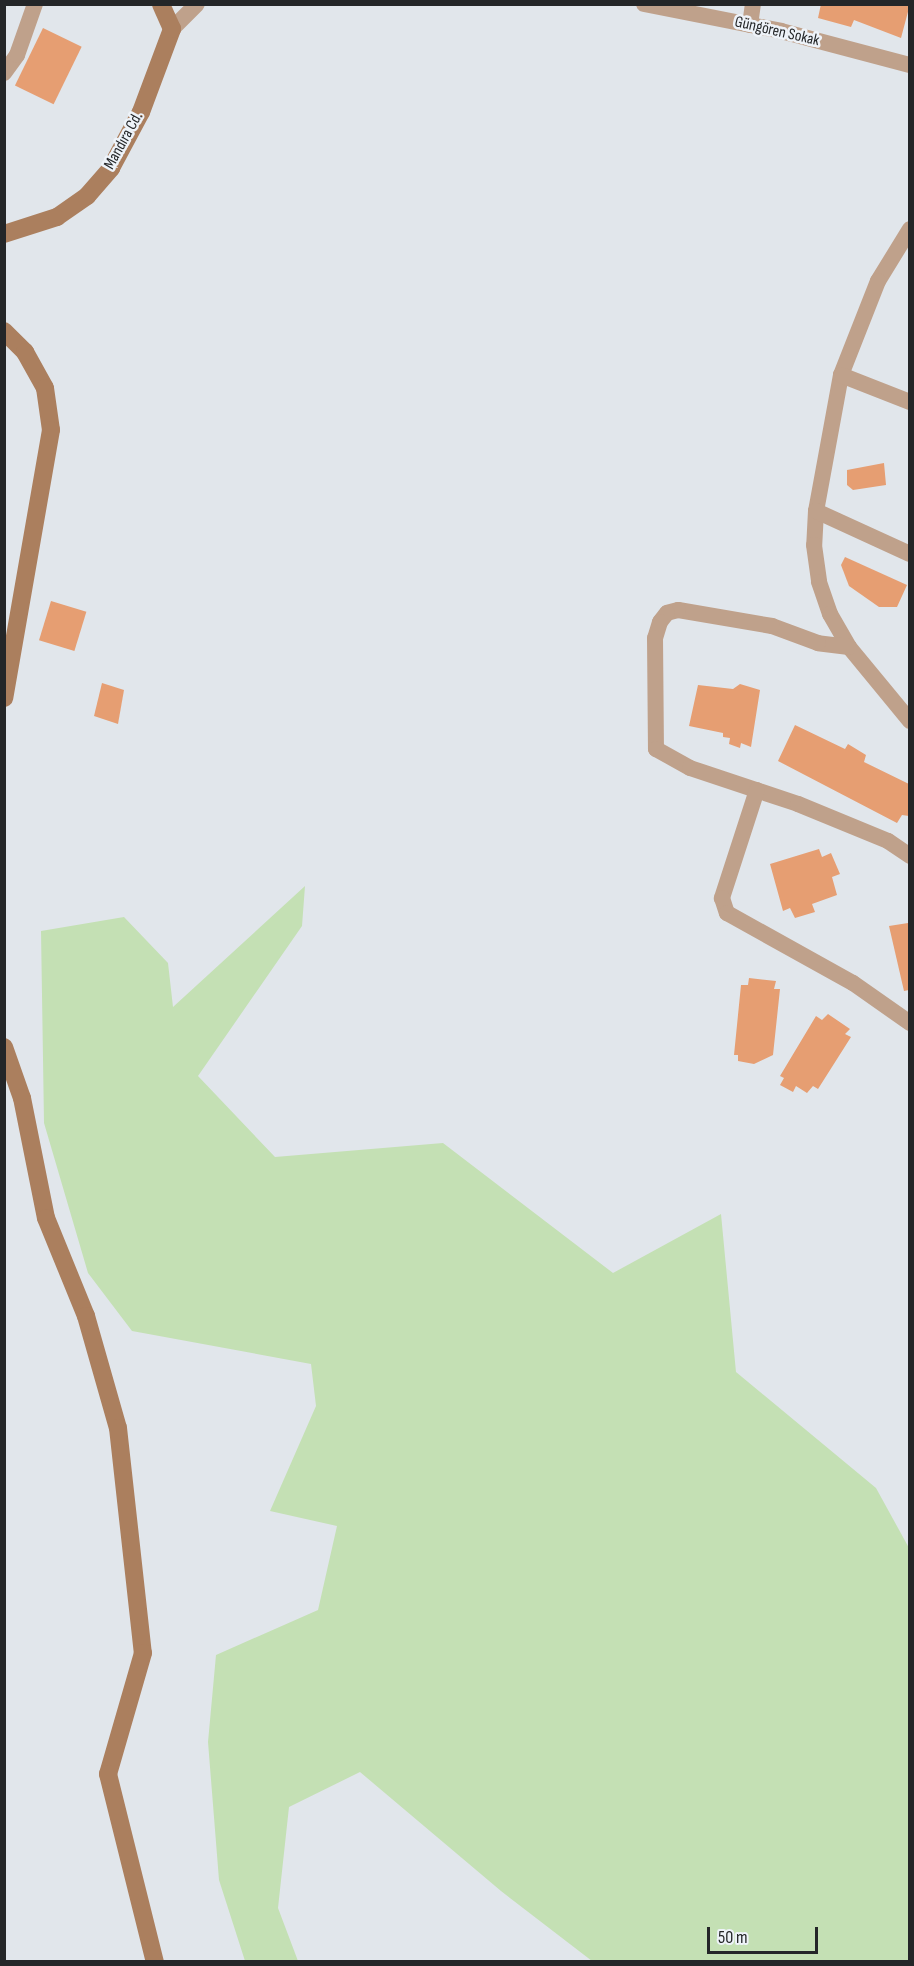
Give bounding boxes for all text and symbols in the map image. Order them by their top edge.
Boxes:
street label: Güngören Sokak [733,13,821,51]
street label: Mandıra Cd. [100,109,148,173]
scale bar [710,1915,821,1953]
text: 50 m [718,1927,748,1948]

